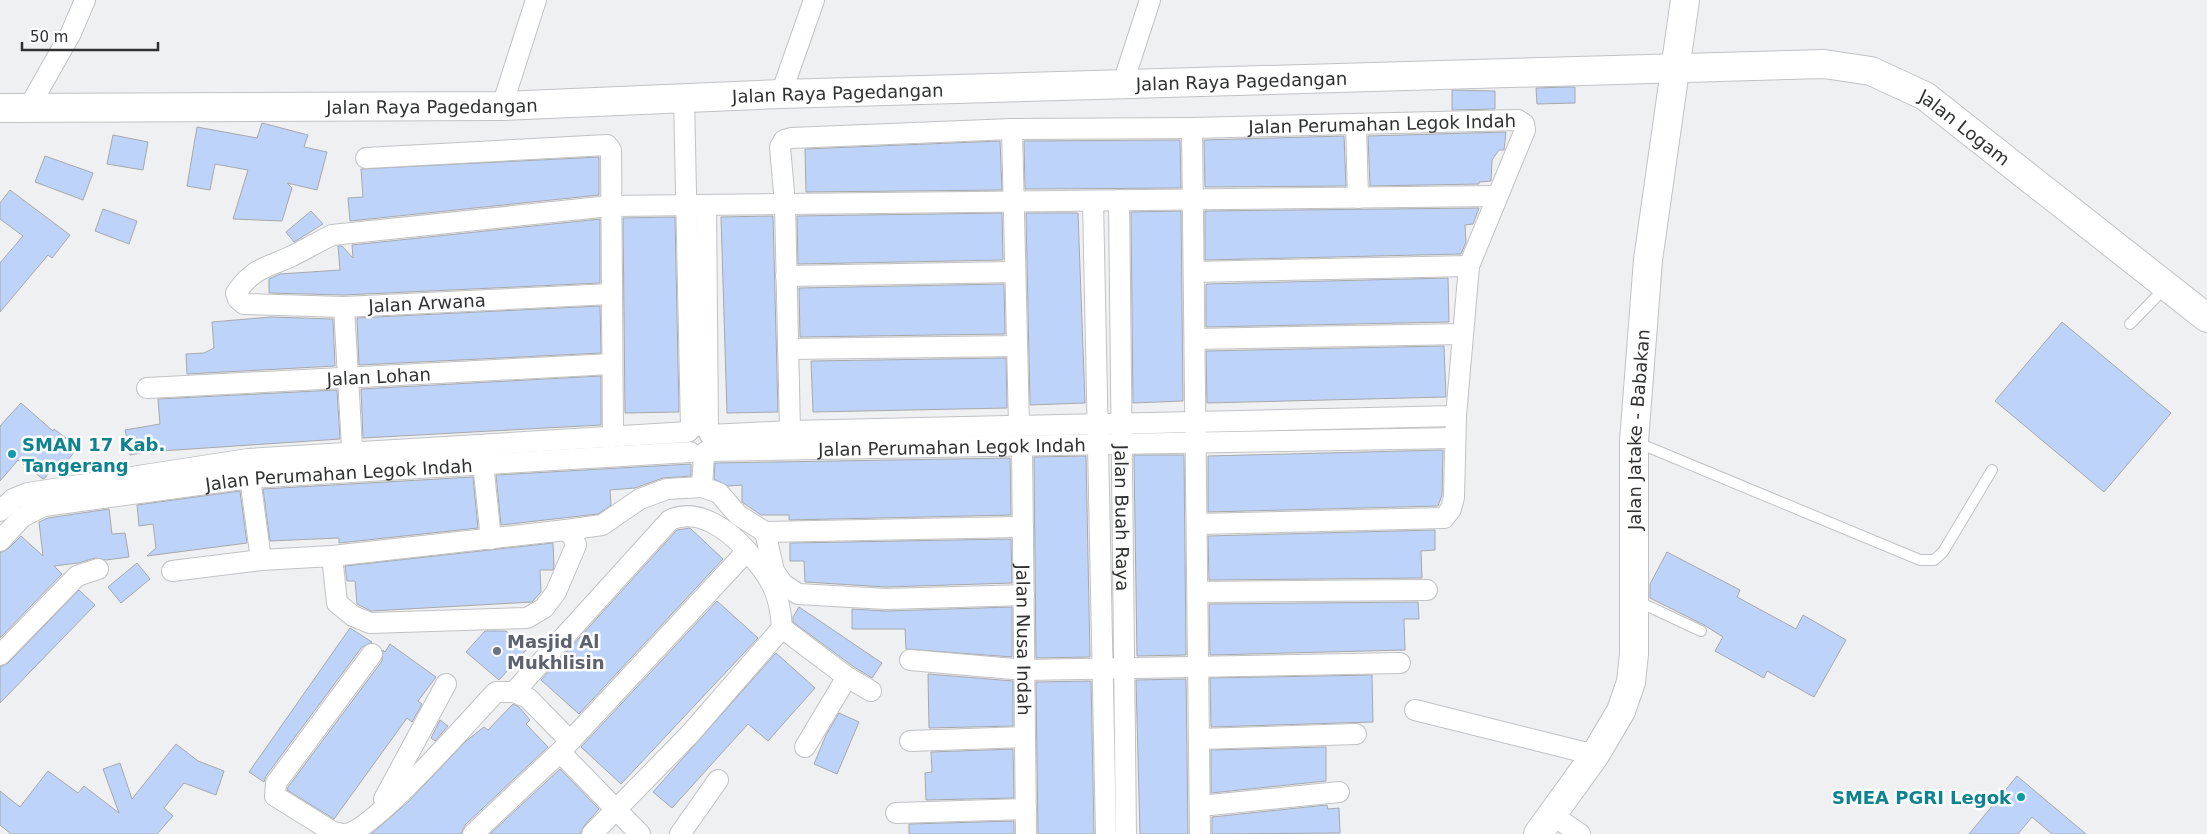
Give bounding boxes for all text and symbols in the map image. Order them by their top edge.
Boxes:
scale bar [22,20,159,52]
text: 50 m [30,28,68,46]
street label: Jalan Raya Pagedangan [1135,67,1348,94]
street label: Jalan Raya Pagedangan [731,79,944,107]
street label: Jalan Logam [1915,84,2014,169]
street label: Jalan Raya Pagedangan [325,94,538,117]
street label: Jalan Perumahan Legok Indah [1247,110,1516,137]
street label: Jalan Arwana [367,289,486,317]
street label: Jalan Jatake - Babakan [1624,328,1653,531]
street label: Jalan Lohan [325,363,431,389]
place label: SMAN 17 Kab. Tangerang [22,434,165,476]
street label: Jalan Perumahan Legok Indah [817,434,1086,460]
street label: Jalan Buah Raya [1111,444,1134,591]
marker: SMAN 17 Kab. Tangerang [6,448,18,460]
street label: Jalan Perumahan Legok Indah [203,454,473,495]
street label: Jalan Nusa Indah [1013,563,1035,716]
place label: Masjid Al Mukhlisin [507,631,605,673]
marker: Masjid Al Mukhlisin [491,645,503,657]
place label: SMEA PGRI Legok [1832,787,2012,808]
marker: SMEA PGRI Legok [2015,791,2027,803]

